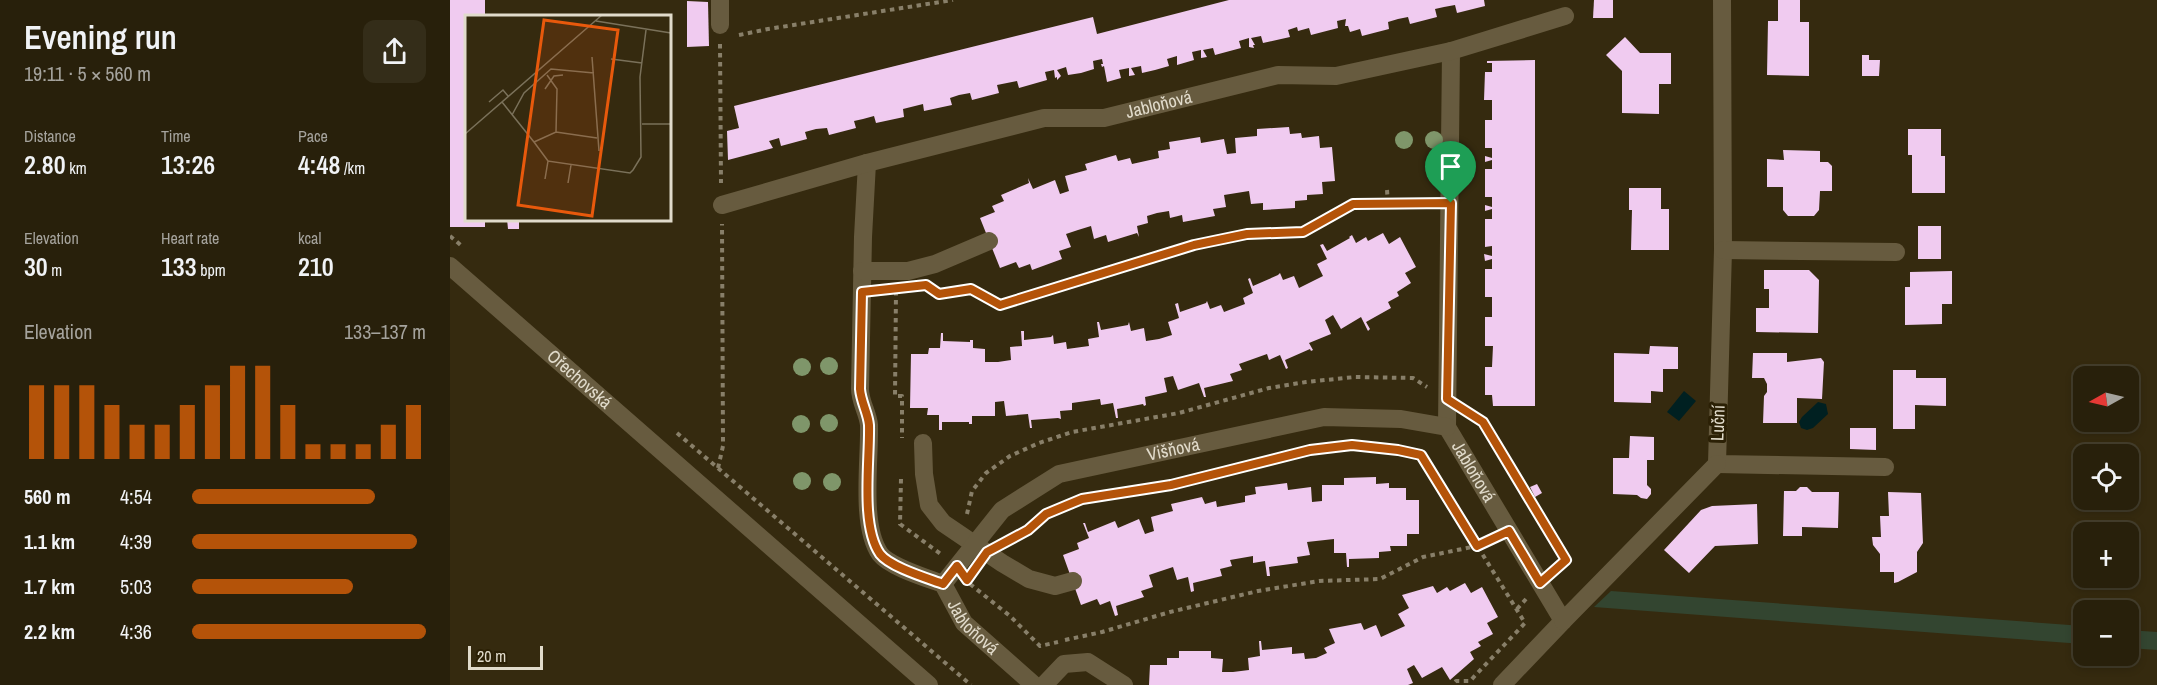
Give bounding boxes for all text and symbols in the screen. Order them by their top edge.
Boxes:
text: Evening run [24,15,177,59]
inset map [465,15,670,220]
button: share [363,20,426,83]
text: 19:11 · 5 × 560 m [24,60,151,87]
street label: Jabloňová [1123,84,1194,124]
text: Distance [24,125,76,147]
text: Time [161,125,191,147]
text: Pace [298,125,328,147]
pin [1425,141,1476,203]
text: 2.80 [24,147,66,182]
text: 13:26 [161,147,215,182]
text: 4:48 [298,147,340,182]
icon: arrive [1434,150,1467,183]
text: km [66,157,87,179]
text: /km [340,157,365,179]
text: Elevation [24,227,79,249]
text: Heart rate [161,227,219,249]
text: kcal [298,227,321,249]
text: 30 [24,249,48,284]
text: 133 [161,249,197,284]
text: 210 [298,249,334,284]
text: m [48,259,62,281]
text: bpm [197,259,226,281]
text: Elevation [24,318,92,345]
text: 133–137 m [344,318,426,345]
street label: Ořechovská [542,344,618,414]
north arrow [2073,366,2139,432]
map controls [2073,366,2139,666]
street label: Luční [1704,404,1731,441]
street label: Višňová [1145,431,1202,467]
street label: Jabloňová [1446,436,1502,507]
button: locate [2073,444,2139,510]
text: 560 m [24,483,71,510]
text: 4:54 [120,483,152,510]
button: + [2073,522,2139,588]
text: 1.1 km [24,528,75,555]
text: 4:39 [120,528,152,555]
text: 1.7 km [24,573,75,600]
text: 5:03 [120,573,152,600]
street label: Jabloňová [942,595,1004,660]
button: − [2073,600,2139,666]
text: 2.2 km [24,618,75,645]
text: 4:36 [120,618,152,645]
scale bar [468,643,543,670]
text: 20 m [477,645,506,667]

